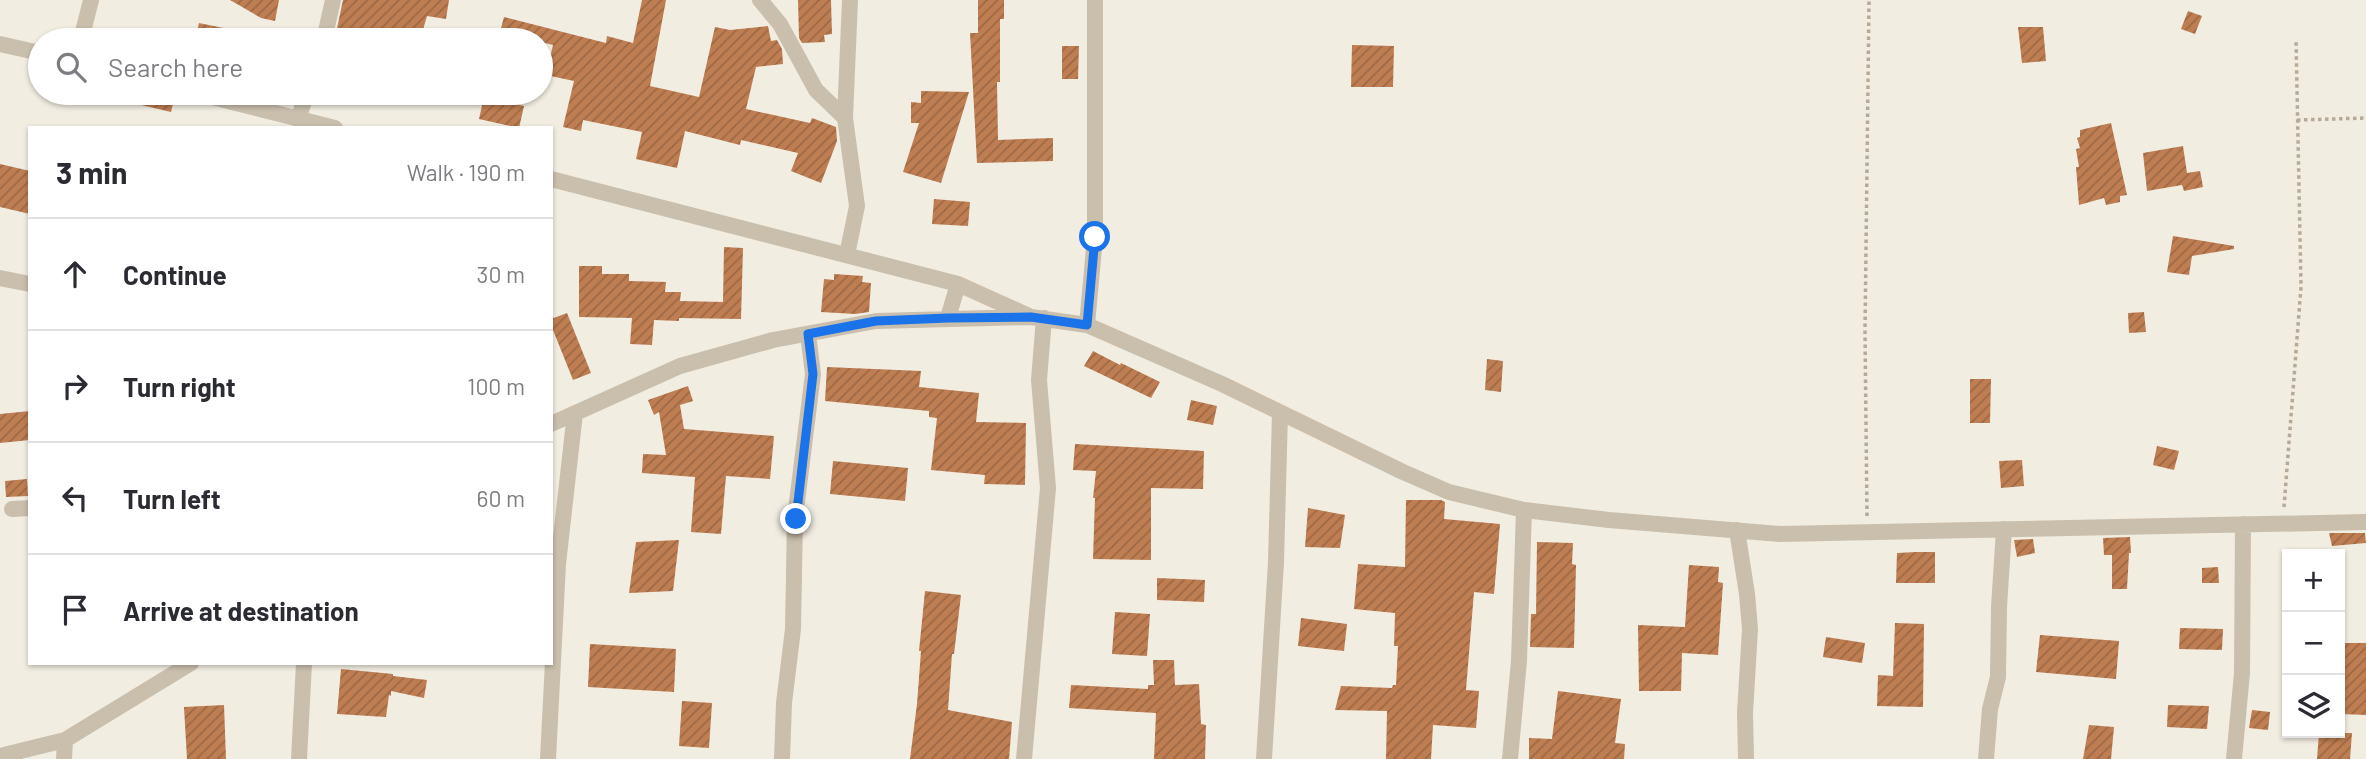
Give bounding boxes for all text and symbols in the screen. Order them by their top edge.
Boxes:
search box [28,28,553,105]
icon: search [52,48,90,86]
text: Search here [108,51,243,82]
text: 3 min [56,154,127,190]
text: Walk · 190 m [407,158,525,186]
route start [1079,221,1110,252]
icon: ahead [56,255,94,293]
text: Continue [123,259,227,290]
text: 30 m [477,260,525,288]
icon: right [56,367,94,405]
text: Turn right [123,371,236,402]
text: 100 m [467,372,525,400]
icon: left [56,479,94,517]
text: Turn left [123,483,221,514]
text: 60 m [477,484,525,512]
route end [780,503,811,534]
map controls [2282,549,2345,738]
button: + [2282,549,2345,612]
icon: arrive [56,591,94,629]
text: Arrive at destination [123,595,359,626]
button: − [2282,612,2345,675]
button: layers [2282,675,2345,738]

